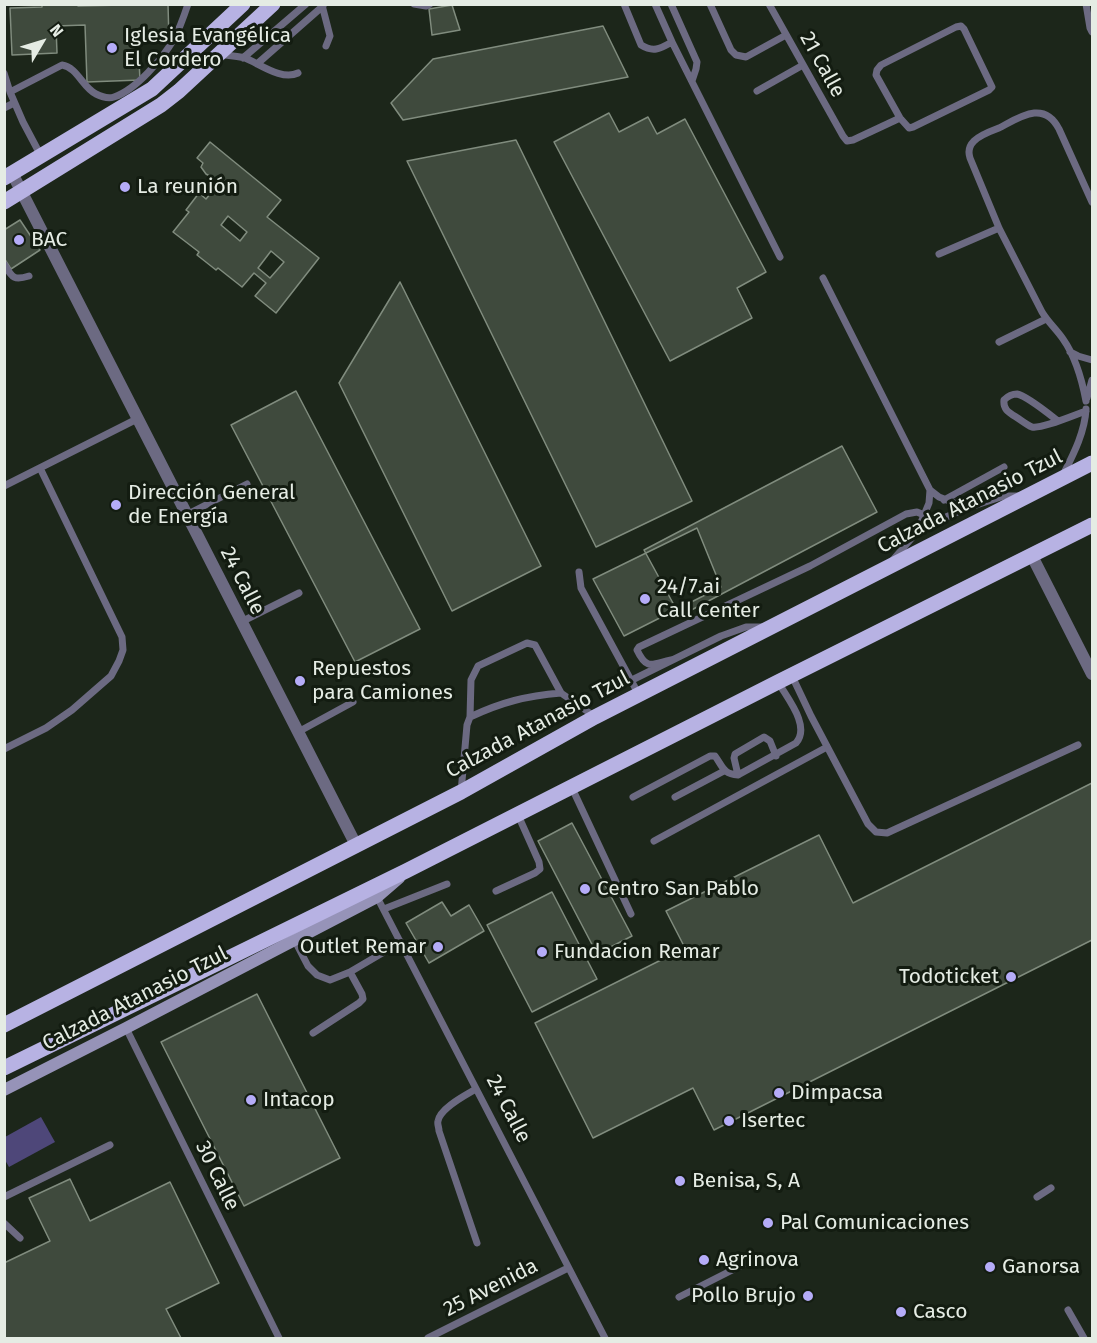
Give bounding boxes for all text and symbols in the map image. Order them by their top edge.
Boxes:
north arrow [12,12,72,72]
text: N [46,21,67,41]
place label: Iglesia Evangélica El Cordero [124,23,291,73]
street label: 21 Calle [794,28,850,102]
marker: Iglesia Evangélica El Cordero [105,41,119,55]
place label: La reunión [137,174,238,200]
marker: La reunión [118,180,132,194]
place label: BAC [31,227,67,253]
marker: BAC [12,233,26,247]
street label: Calzada Atanasio Tzul [873,444,1067,560]
place label: Dirección General de Energía [128,480,295,530]
marker: Dirección General de Energía [109,498,123,512]
street label: 24 Calle [214,543,270,619]
place label: 24/7.ai Call Center [657,574,760,624]
marker: 24/7.ai Call Center [638,592,652,606]
place label: Repuestos para Camiones [312,656,453,706]
street label: Calzada Atanasio Tzul [442,666,634,784]
marker: Repuestos para Camiones [293,674,307,688]
place label: Centro San Pablo [597,876,759,902]
marker: Centro San Pablo [578,882,592,896]
place label: Outlet Remar [300,934,426,960]
place label: Fundacion Remar [554,939,720,965]
marker: Outlet Remar [431,940,445,954]
street label: Calzada Atanasio Tzul [38,941,232,1057]
marker: Fundacion Remar [535,945,549,959]
place label: Todoticket [899,964,999,990]
marker: Todoticket [1004,970,1018,984]
street label: 24 Calle [480,1071,536,1147]
place label: Dimpacsa [791,1080,883,1106]
marker: Dimpacsa [772,1086,786,1100]
place label: Intacop [263,1087,335,1113]
marker: Intacop [244,1093,258,1107]
place label: Isertec [741,1108,805,1134]
marker: Isertec [722,1114,736,1128]
street label: 30 Calle [189,1137,245,1215]
place label: Benisa, S, A [692,1168,800,1194]
marker: Benisa, S, A [673,1174,687,1188]
place label: Pal Comunicaciones [780,1210,969,1236]
marker: Pal Comunicaciones [761,1216,775,1230]
place label: Agrinova [716,1247,799,1273]
marker: Agrinova [697,1253,711,1267]
street label: 25 Avenida [440,1254,542,1322]
place label: Ganorsa [1002,1254,1080,1280]
marker: Ganorsa [983,1260,997,1274]
place label: Pollo Brujo [691,1283,796,1309]
marker: Pollo Brujo [801,1289,815,1303]
place label: Casco [913,1299,967,1325]
marker: Casco [894,1305,908,1319]

